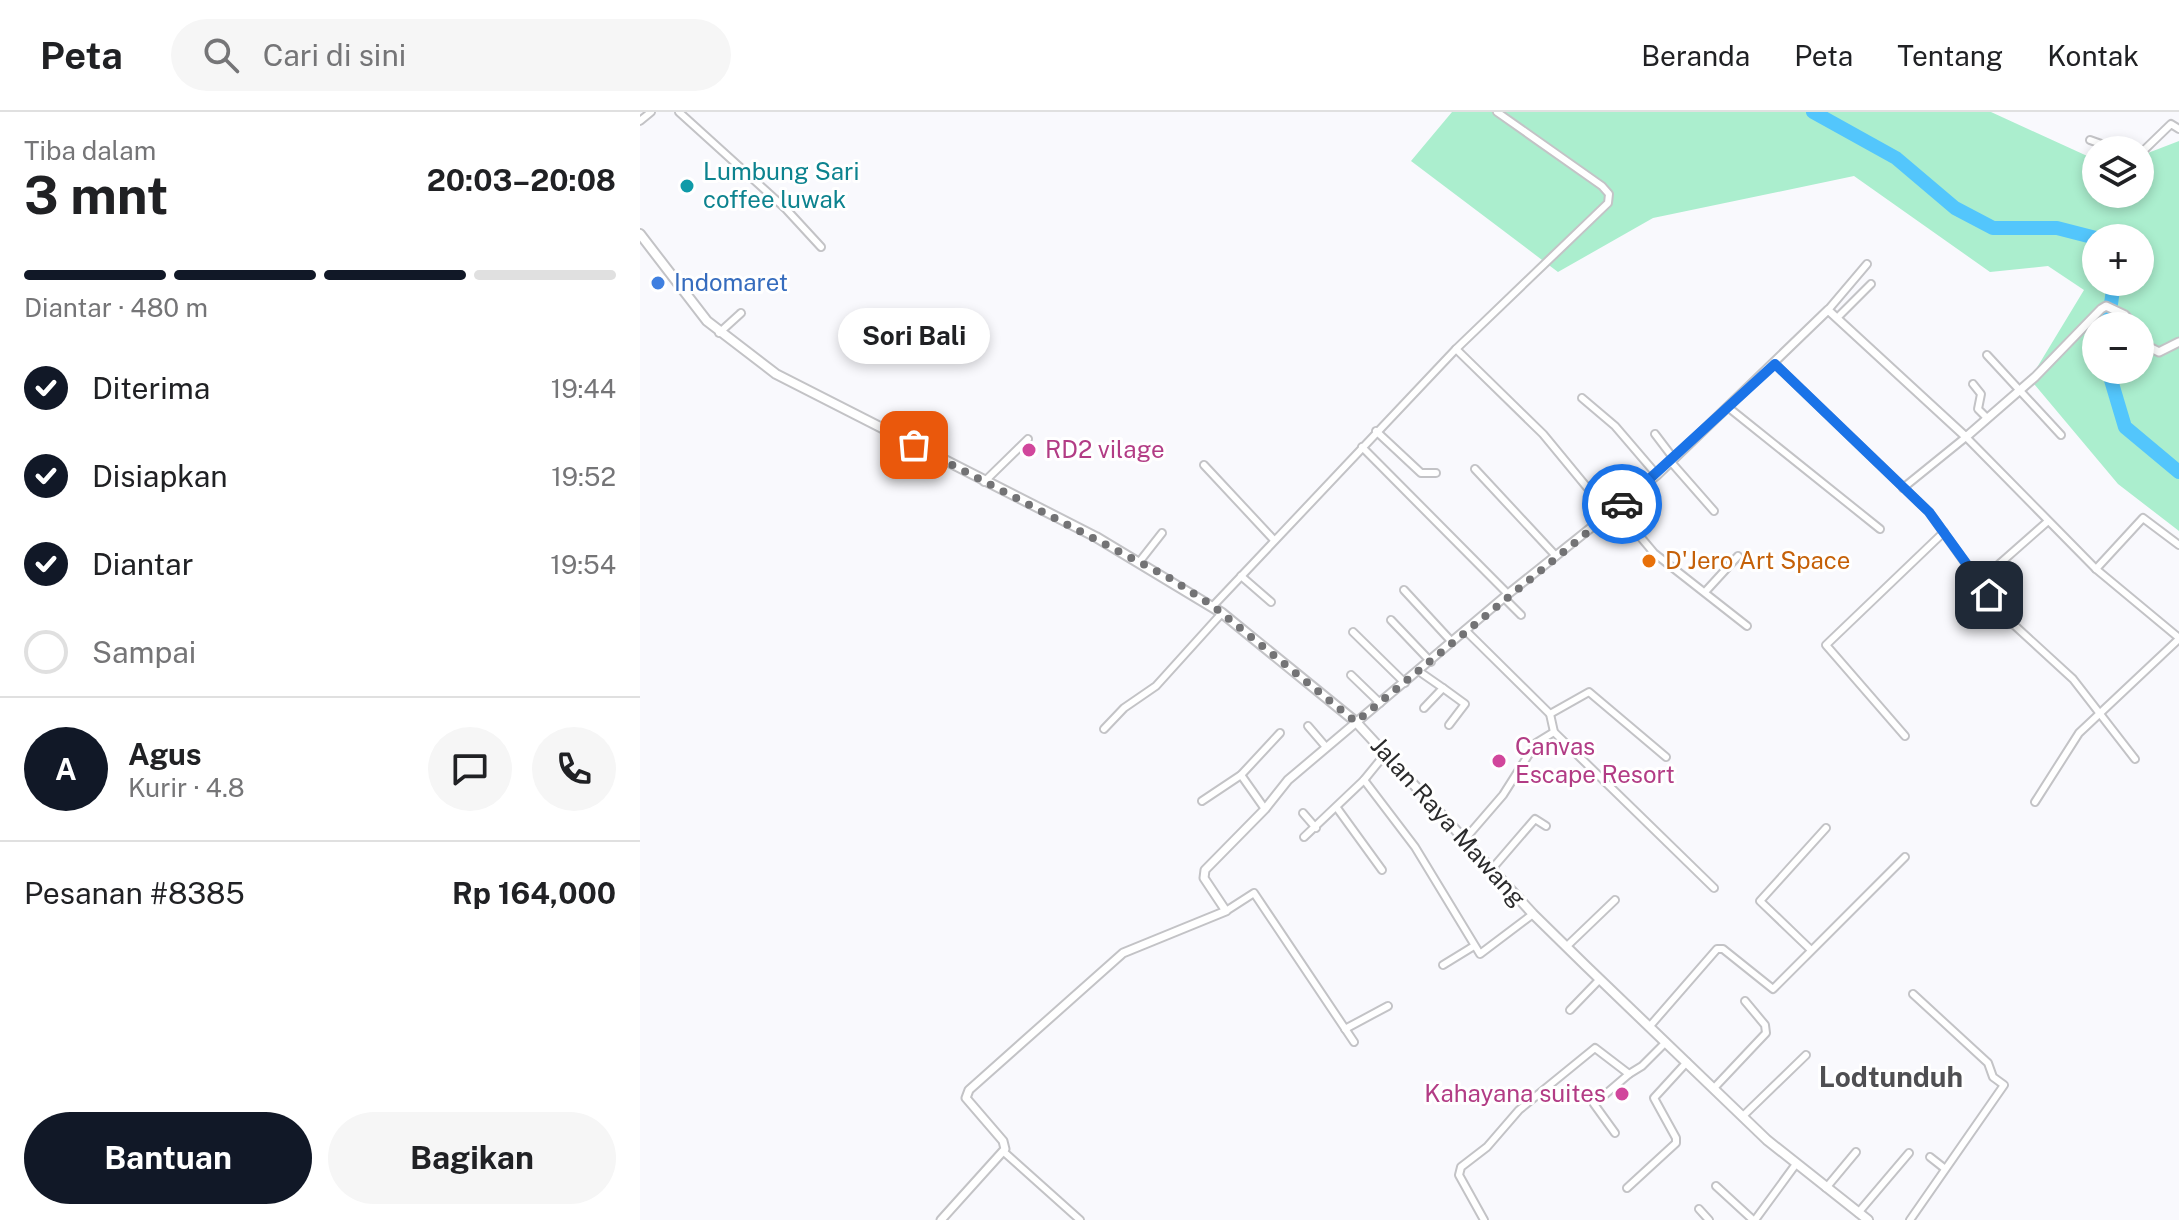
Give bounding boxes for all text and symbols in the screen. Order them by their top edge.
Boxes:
search box [171,19,731,91]
text: Peta [40,33,123,78]
icon: search [199,33,243,77]
text: Cari di sini [263,37,406,73]
text: Beranda [1641,39,1750,72]
text: Peta [1794,39,1853,72]
text: Tentang [1897,39,2003,72]
text: Kontak [2047,39,2139,72]
text: Tiba dalam [24,135,156,166]
map controls [2082,136,2154,384]
button: layers [2082,136,2154,208]
place label: Lumbung Sari coffee luwak [703,157,859,213]
text: 20:03–20:08 [427,162,616,198]
text: 3 mnt [24,165,168,226]
marker: Lumbung Sari coffee luwak [678,177,696,195]
button: + [2082,224,2154,296]
place label: Indomaret [674,268,788,296]
marker: Indomaret [649,274,667,292]
text: Diantar · 480 m [24,292,208,323]
callout: Sori Bali [838,309,990,365]
button: − [2082,312,2154,384]
text: Sori Bali [862,320,966,351]
icon: check [24,366,68,410]
text: Diterima [92,370,210,406]
text: 19:44 [551,373,616,404]
pin [880,411,948,479]
icon: bag [892,423,936,467]
place label: RD2 vilage [1045,435,1165,463]
marker: RD2 vilage [1020,441,1038,459]
icon: check [24,454,68,498]
text: Disiapkan [92,458,228,494]
text: 19:52 [551,461,616,492]
courier [1582,464,1662,544]
icon: car [1600,482,1644,526]
icon: check [24,542,68,586]
text: Diantar [92,546,193,582]
place label: D'Jero Art Space [1665,546,1850,574]
text: 19:54 [550,549,616,580]
marker: D'Jero Art Space [1640,552,1658,570]
pin [1955,561,2023,629]
icon: home [1967,573,2011,617]
text: Sampai [92,634,196,670]
button: chat [428,727,512,811]
button: phone [532,727,616,811]
street label: Jalan Raya Mawang [1365,731,1532,912]
place label: Canvas Escape Resort [1515,732,1675,788]
text: Agus [128,736,202,772]
text: A [55,751,77,787]
marker: Canvas Escape Resort [1490,752,1508,770]
text: Kurir · 4.8 [128,772,245,803]
text: Pesanan #8385 [24,875,245,911]
text: Rp 164,000 [452,875,616,911]
district label: Lodtunduh [1819,1060,1963,1093]
place label: Kahayana suites [1424,1079,1606,1107]
marker: Kahayana suites [1613,1085,1631,1103]
button: Bantuan [24,1112,312,1204]
button: Bagikan [328,1112,616,1204]

